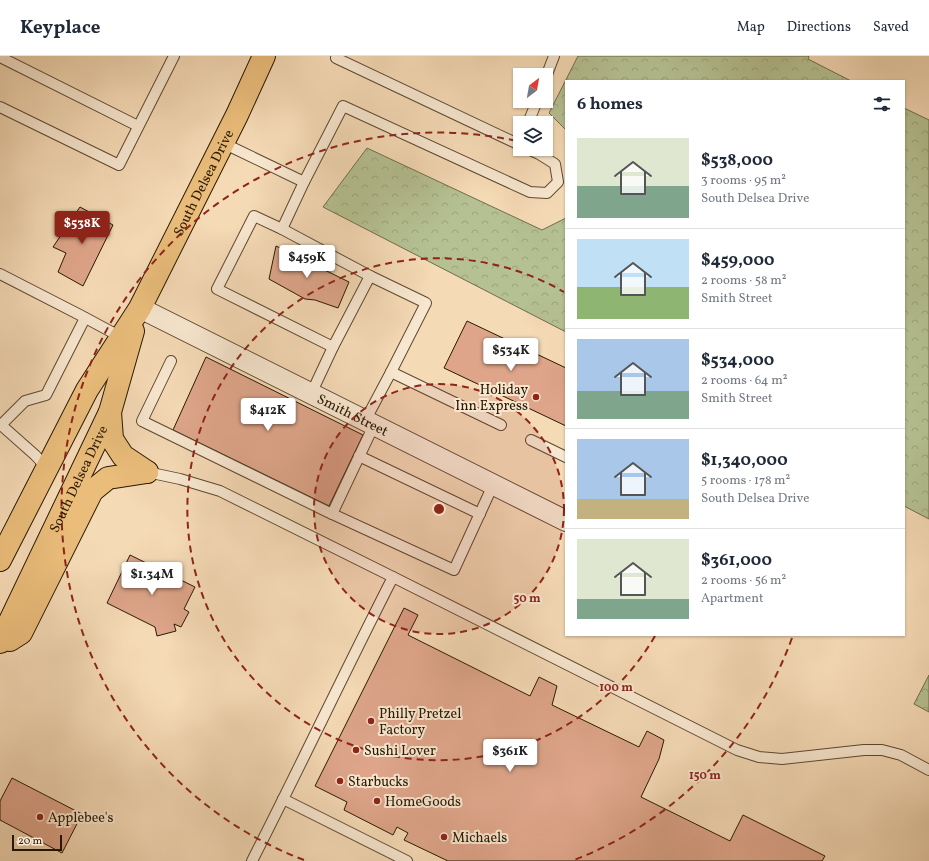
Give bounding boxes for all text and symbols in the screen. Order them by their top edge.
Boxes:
text: Keyplace [20,15,101,41]
text: Map [737,18,765,37]
text: Directions [787,18,851,37]
text: Saved [873,18,909,37]
north arrow [513,68,553,108]
map controls [513,68,553,156]
text: 6 homes [577,93,643,116]
icon: filters [871,93,893,115]
button: layers [513,116,553,156]
street label: South Delsea Drive [170,126,239,240]
text: $538,000 [701,149,773,172]
icon: home [609,154,657,202]
text: 3 rooms · 95 m² [701,172,786,190]
text: South Delsea Drive [701,190,809,208]
pin: $538K [54,211,110,245]
text: $538K [64,215,100,233]
pin: $459K [279,245,335,279]
text: $459K [288,249,326,267]
text: $459,000 [701,249,775,272]
icon: home [609,255,657,303]
text: 2 rooms · 58 m² [701,272,786,290]
text: Smith Street [701,290,773,308]
pin: $534K [483,338,539,372]
text: $534K [492,342,530,360]
text: $534,000 [701,349,774,372]
icon: home [609,355,657,403]
text: 2 rooms · 64 m² [701,372,788,390]
place label: Holiday Inn Express [455,381,528,416]
street label: Smith Street [313,390,391,442]
text: Smith Street [701,390,773,408]
marker: Holiday Inn Express [531,392,541,402]
pin: $412K [240,398,296,432]
text: $412K [250,402,286,420]
street label: South Delsea Drive [46,422,113,536]
text: $1,340,000 [701,449,788,472]
icon: home [609,455,657,503]
text: 5 rooms · 178 m² [701,472,790,490]
text: South Delsea Drive [701,490,809,508]
centre of rings [432,502,446,516]
text: $361,000 [701,549,772,572]
icon: home [609,555,657,603]
pin: $1.34M [119,562,185,596]
text: $1.34M [131,566,174,584]
text: 2 rooms · 56 m² [701,572,786,590]
text: Apartment [701,590,764,608]
text: 50 m [513,591,541,607]
text: 100 m [599,680,633,696]
place label: Philly Pretzel Factory [379,705,461,740]
marker: Philly Pretzel Factory [366,716,376,726]
pin: $361K [482,739,538,773]
place label: Sushi Lover [364,742,436,761]
text: $361K [492,743,528,761]
marker: Sushi Lover [351,745,361,755]
text: 150 m [689,768,721,784]
place label: Starbucks [348,773,409,792]
marker: Starbucks [335,776,345,786]
place label: HomeGoods [385,793,461,812]
marker: HomeGoods [372,796,382,806]
place label: Applebee's [48,809,113,828]
marker: Applebee's [35,812,45,822]
place label: Michaels [452,829,507,848]
marker: Michaels [439,832,449,842]
scale bar [12,833,62,852]
text: 20 m [18,834,42,849]

